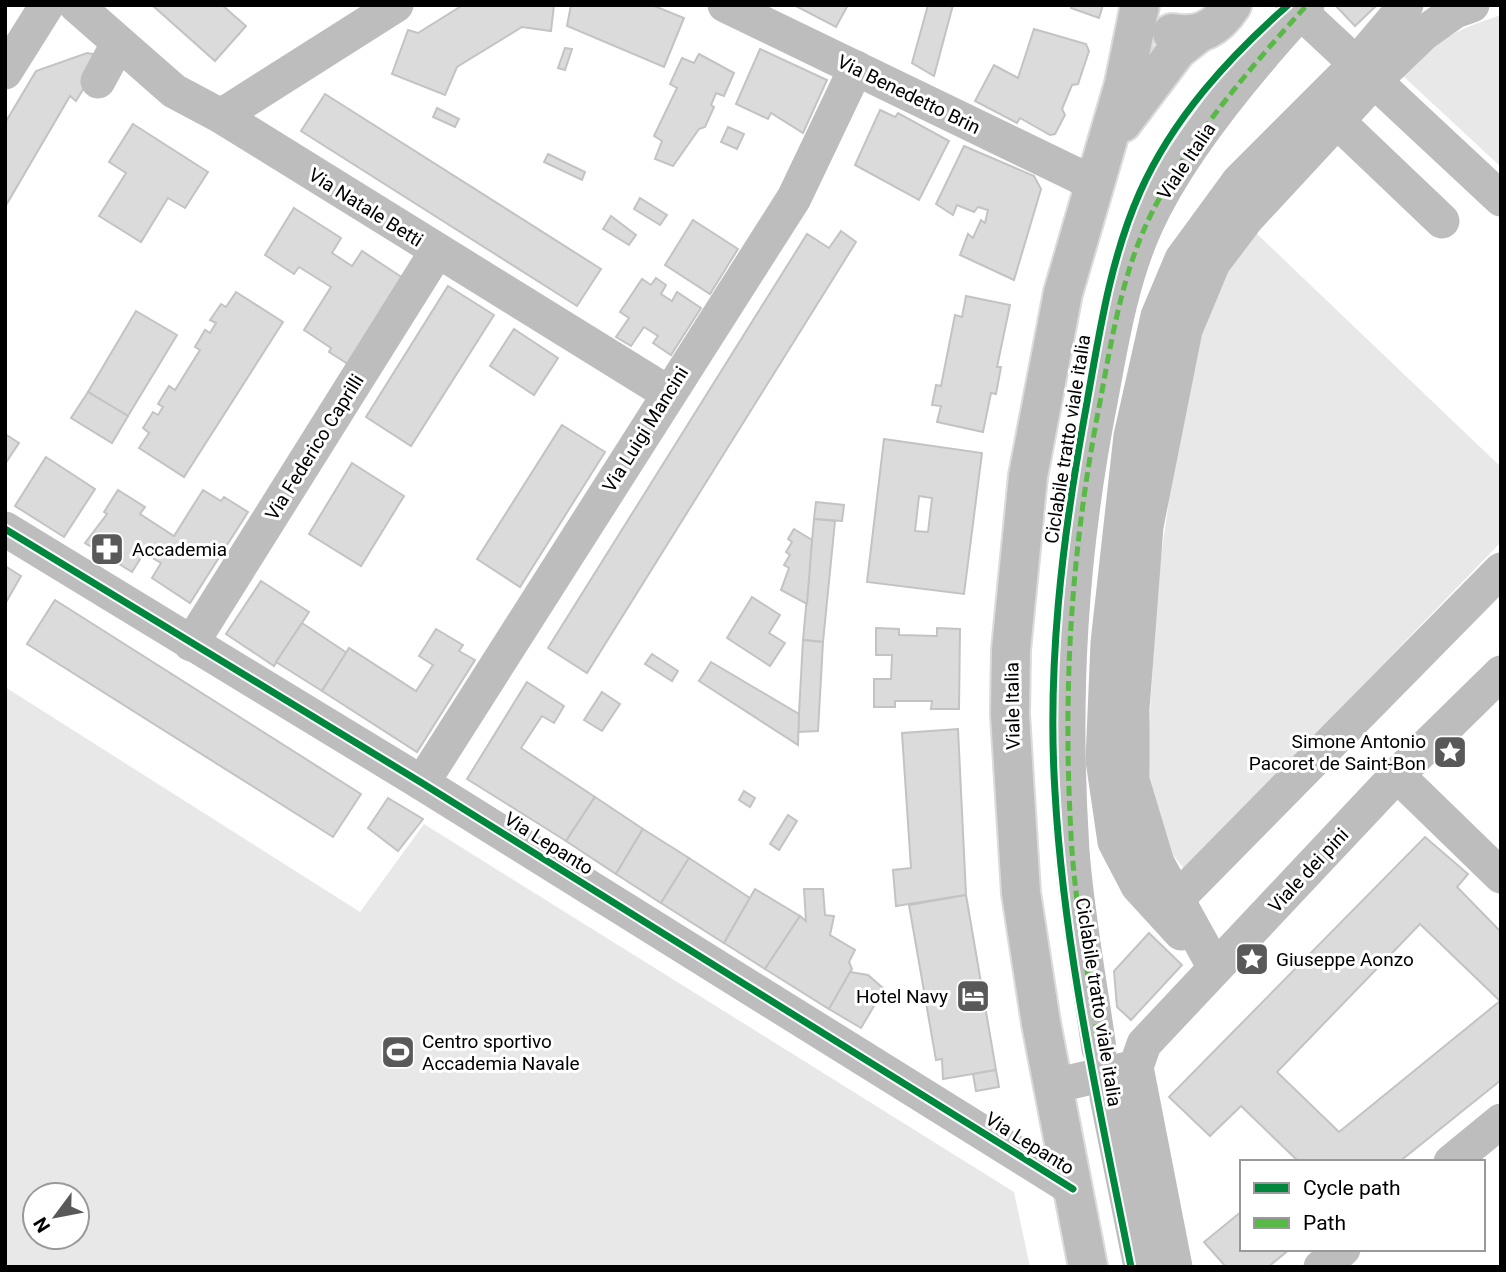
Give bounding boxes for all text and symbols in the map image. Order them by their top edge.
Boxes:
street label: Via Benedetto Brin [834,50,984,139]
street label: Viale Italia [1152,118,1220,204]
street label: Via Natale Betti [304,163,427,252]
street label: Ciclabile tratto viale italia [1040,333,1095,545]
street label: Via Luigi Mancini [598,362,693,496]
street label: Via Federico Caprilli [260,370,369,525]
pharmacy icon: Accademia [88,530,126,568]
place label: Accademia [132,538,227,561]
street label: Viale Italia [1000,662,1025,750]
place label: Simone Antonio Pacoret de Saint-Bon [1249,730,1426,775]
place icon: Simone Antonio Pacoret de Saint-Bon [1431,733,1469,771]
street label: Via Lepanto [500,807,597,880]
street label: Viale dei pini [1263,823,1353,917]
street label: Ciclabile tratto viale italia [1071,896,1126,1108]
place icon: Giuseppe Aonzo [1233,940,1271,978]
place label: Giuseppe Aonzo [1276,948,1414,971]
hotel icon: Hotel Navy [954,977,992,1015]
place label: Hotel Navy [856,985,948,1008]
place label: Centro sportivo Accademia Navale [422,1030,580,1075]
sports icon: Centro sportivo Accademia Navale [379,1033,417,1071]
street label: Via Lepanto [981,1107,1078,1180]
legend [1240,1160,1485,1251]
text: Cycle path [1303,1176,1401,1200]
north arrow [21,1181,91,1251]
text: Path [1303,1211,1346,1235]
text: N [29,1213,55,1237]

